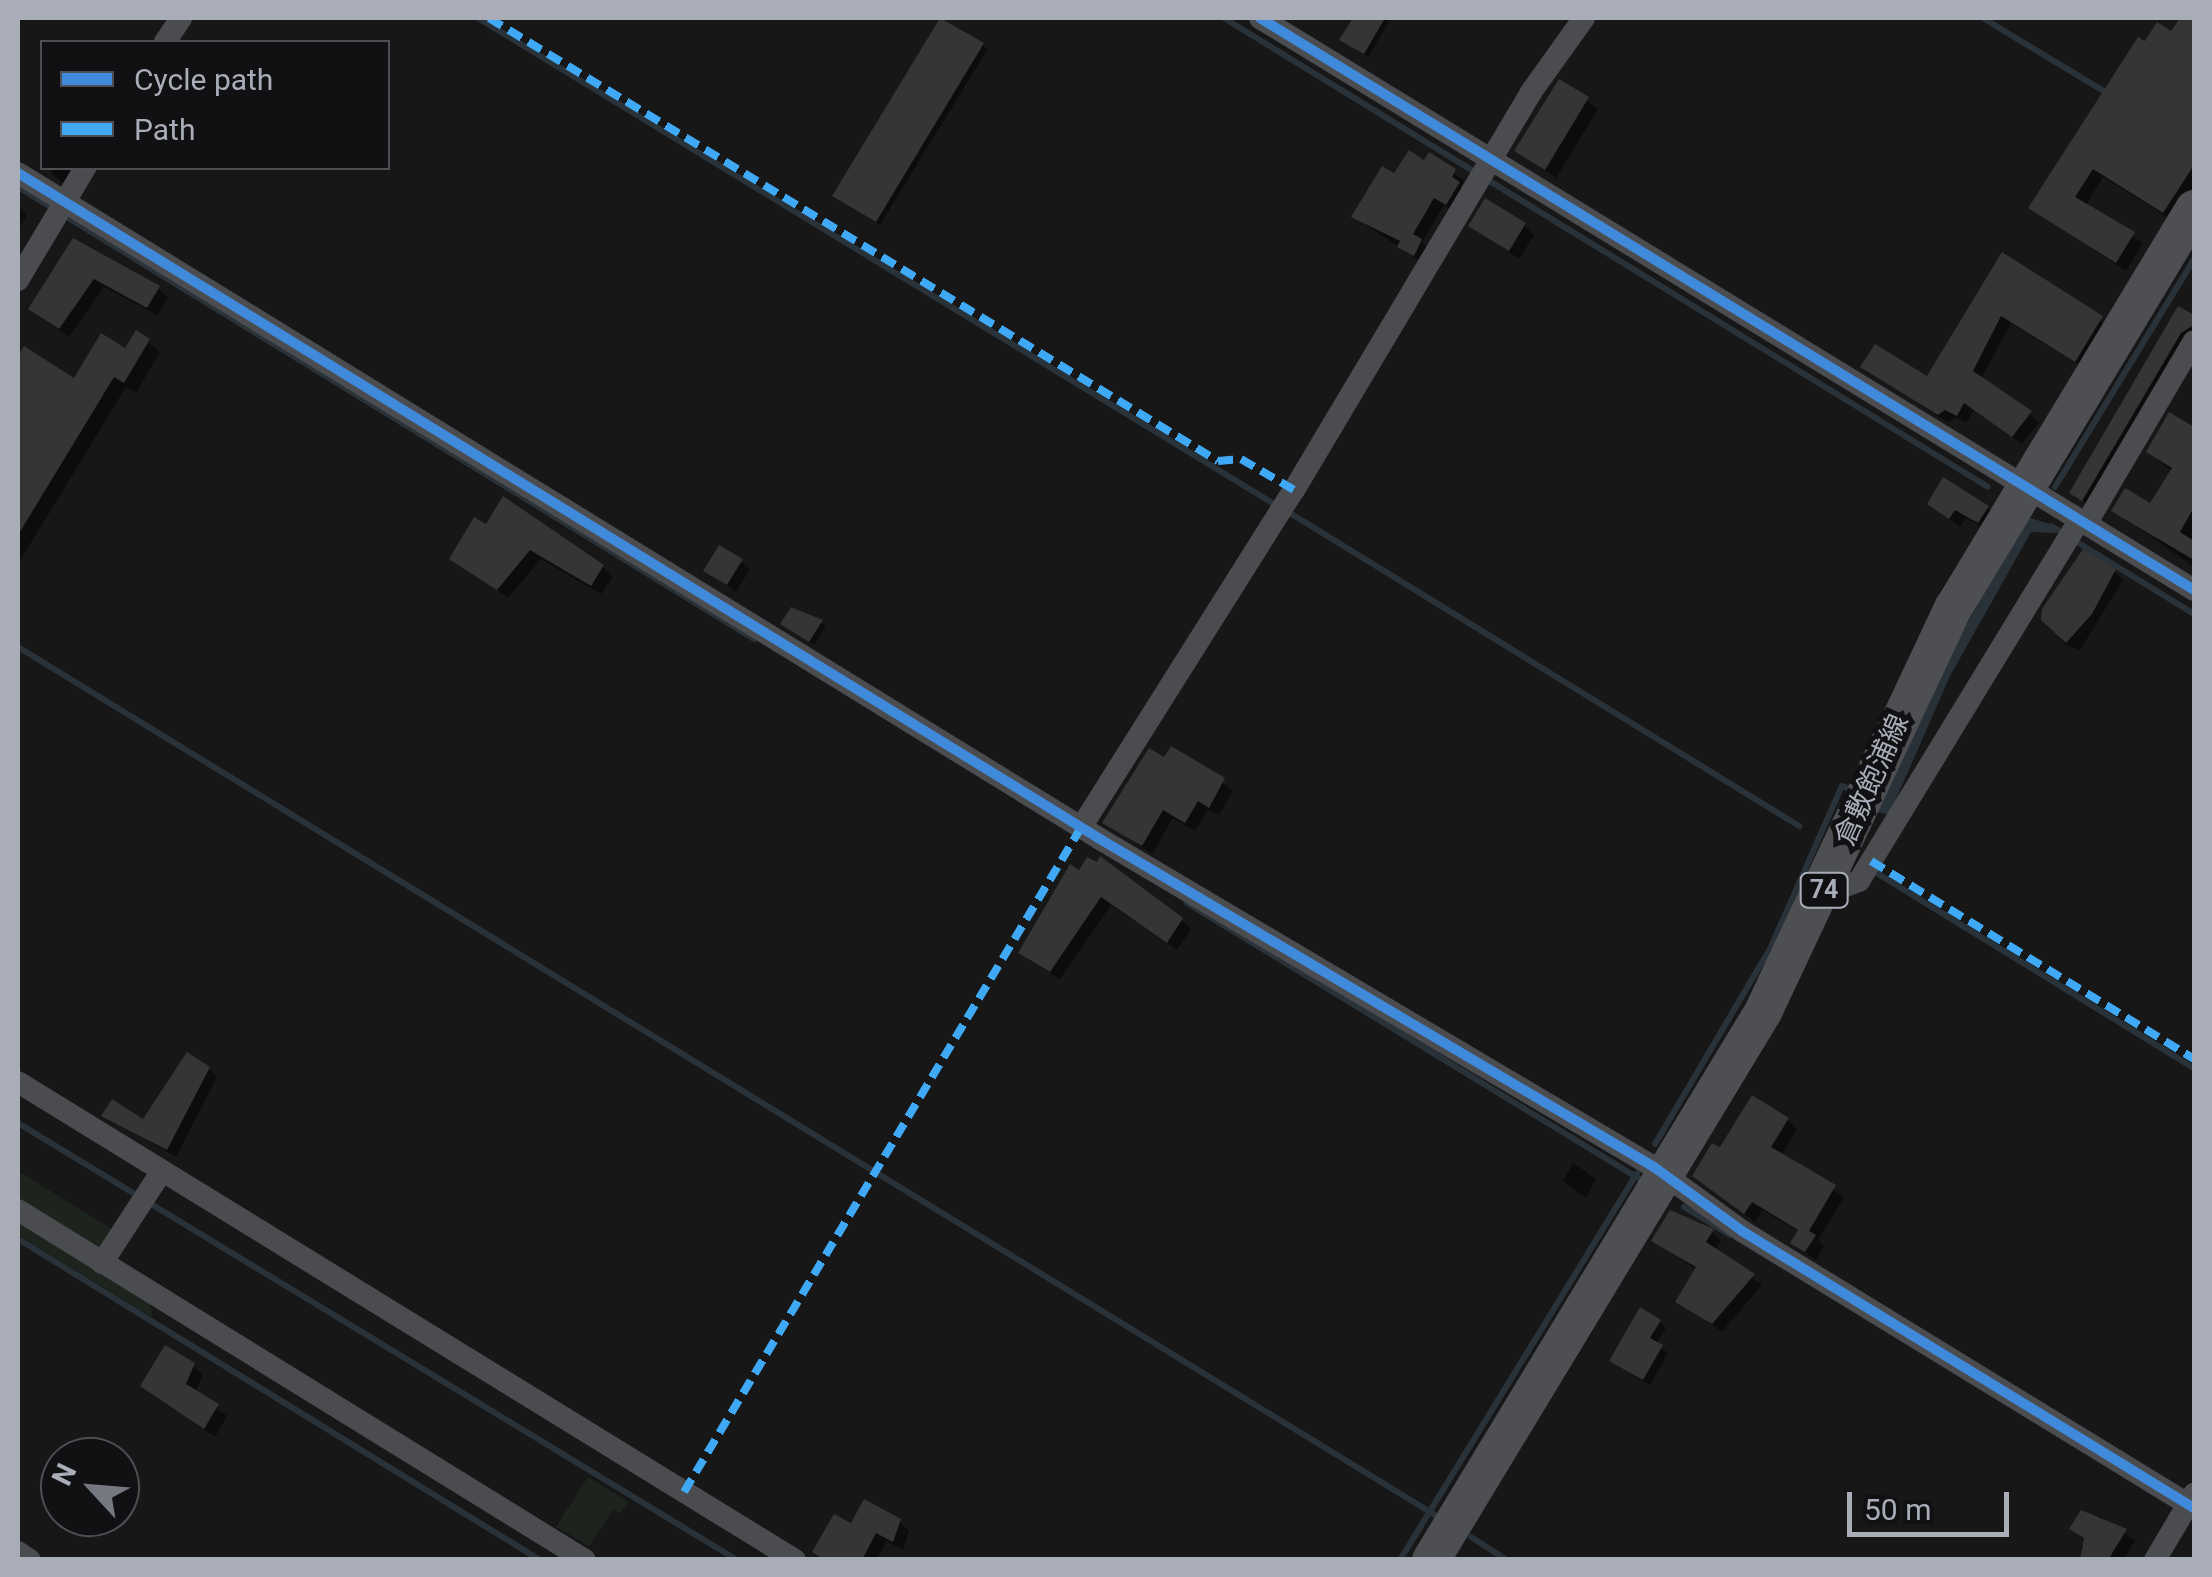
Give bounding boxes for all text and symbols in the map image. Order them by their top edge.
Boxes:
legend [40,40,390,170]
text: Cycle path [134,62,273,97]
text: Path [134,112,195,147]
street label: 倉敷飽浦線 [1828,709,1916,851]
road number: 74 [1799,870,1849,910]
north arrow [40,1437,140,1537]
text: N [45,1458,84,1491]
scale bar [1852,1472,2014,1534]
text: 50 m [1864,1492,1931,1527]

